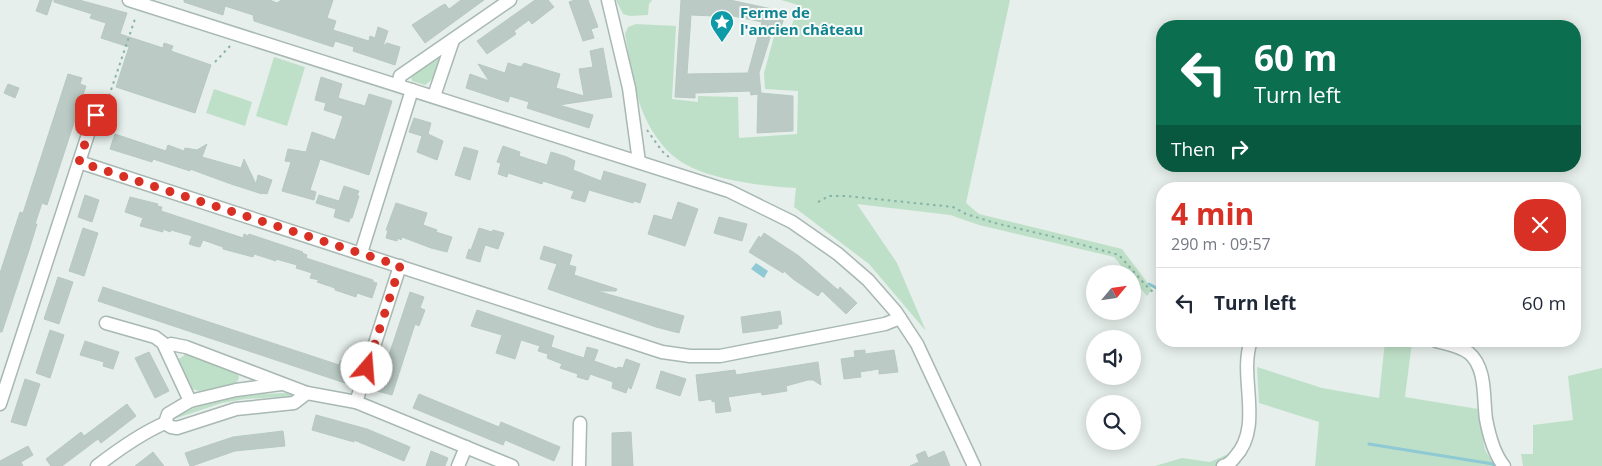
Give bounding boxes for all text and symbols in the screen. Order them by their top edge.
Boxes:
place label: Ferme de l'ancien château [740,2,863,39]
place icon: Ferme de l'ancien château [709,9,735,43]
text: 60 m [1254,34,1337,81]
icon: left [1171,40,1236,105]
text: Turn left [1254,79,1341,109]
pin [75,94,117,136]
icon: arrive [82,101,110,129]
icon: right [1225,135,1253,163]
text: Then [1171,136,1215,162]
text: 4 min [1171,193,1254,234]
button: close [1514,199,1566,251]
text: 290 m · 09:57 [1171,233,1271,255]
north arrow [1086,265,1141,320]
map controls [1086,265,1141,450]
icon: left [1171,289,1199,317]
text: Turn left [1214,290,1296,316]
text: 60 m [1522,290,1566,316]
button: sound [1086,330,1141,385]
position arrow [340,341,392,393]
button: search [1086,395,1141,450]

